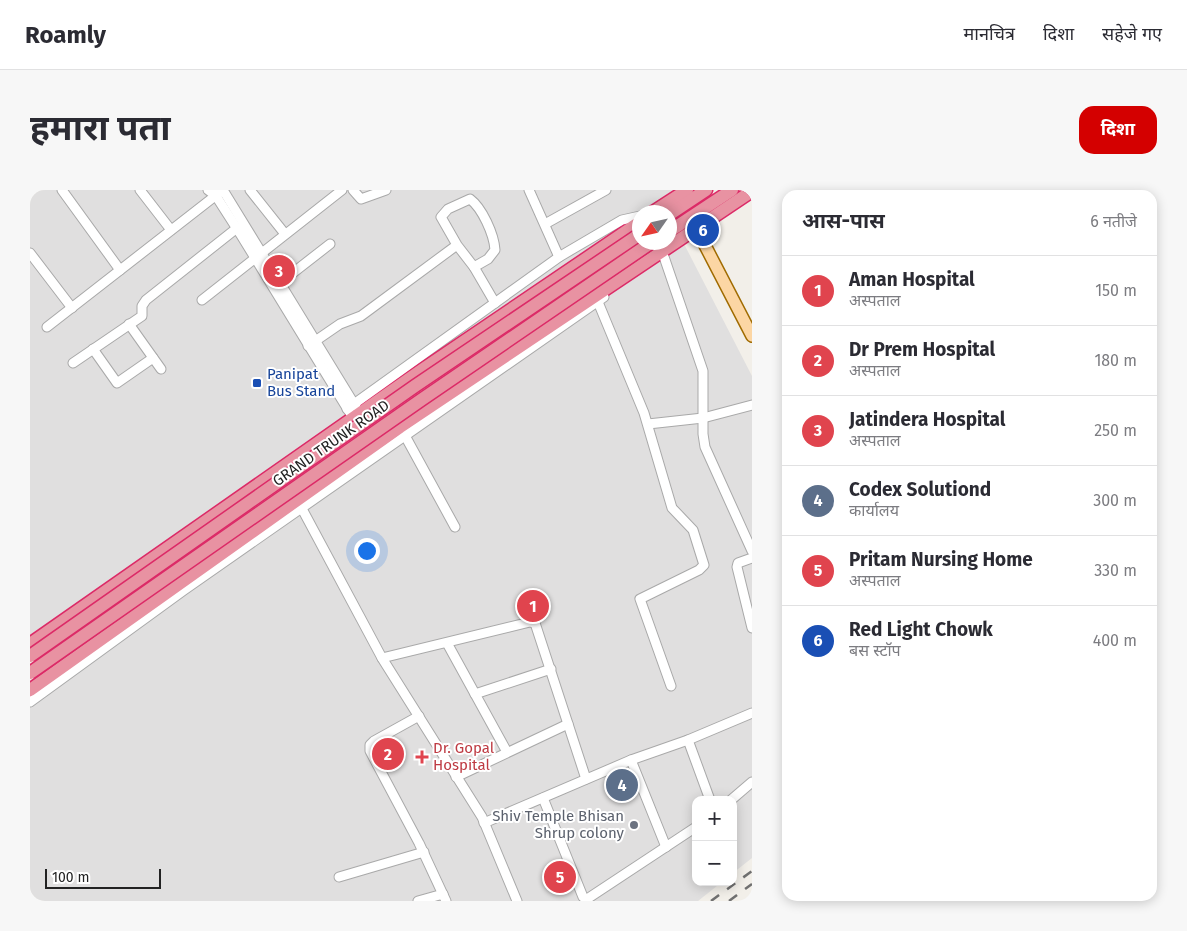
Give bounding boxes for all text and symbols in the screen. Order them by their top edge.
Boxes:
text: Roamly [25,21,106,49]
text: मानचित्र [963,23,1015,45]
text: दिशा [1043,23,1074,45]
text: सहेजे गए [1102,23,1162,45]
button: दिशा [1079,106,1157,154]
text: हमारा पता [30,107,170,149]
north arrow [632,205,677,250]
text: आस-पास [802,208,885,234]
pin: 6 [687,211,719,249]
text: 6 नतीजे [1090,212,1137,231]
pin: 3 [263,252,295,290]
text: Aman Hospital [849,268,975,291]
text: 1 [814,281,822,300]
text: 150 m [1095,281,1137,300]
text: अस्पताल [849,291,901,310]
text: Dr Prem Hospital [849,338,995,361]
text: 2 [814,351,822,370]
text: 180 m [1094,351,1137,370]
text: अस्पताल [849,361,901,380]
place label: Panipat Bus Stand [267,365,335,400]
marker: Panipat Bus Stand [251,377,263,389]
street label: GRAND TRUNK ROAD [269,396,393,490]
text: Jatindera Hospital [849,408,1005,431]
text: 3 [814,421,822,440]
text: 250 m [1094,421,1137,440]
text: अस्पताल [849,431,901,450]
text: Codex Solutiond [849,478,991,501]
text: 4 [813,491,823,510]
text: 300 m [1093,491,1137,510]
text: कार्यालय [849,501,899,520]
your location [354,538,380,564]
text: Pritam Nursing Home [849,548,1033,571]
text: 5 [814,561,822,580]
text: 330 m [1094,561,1137,580]
text: अस्पताल [849,571,901,590]
pin: 1 [517,587,549,625]
text: Red Light Chowk [849,618,993,641]
text: 6 [813,631,823,650]
text: 400 m [1093,631,1137,650]
text: बस स्टॉप [849,641,901,660]
pin: 2 [372,735,404,773]
place label: Dr. Gopal Hospital [433,739,495,774]
marker: Dr. Gopal Hospital [415,750,429,764]
pin: 4 [606,766,638,804]
map controls [692,796,737,886]
button: + [692,796,737,841]
place label: Shiv Temple Bhisan Shrup colony [492,807,625,842]
marker: Shiv Temple Bhisan Shrup colony [628,819,640,831]
button: − [692,841,737,886]
pin: 5 [544,858,576,896]
scale bar [45,866,161,889]
text: 100 m [52,869,89,886]

